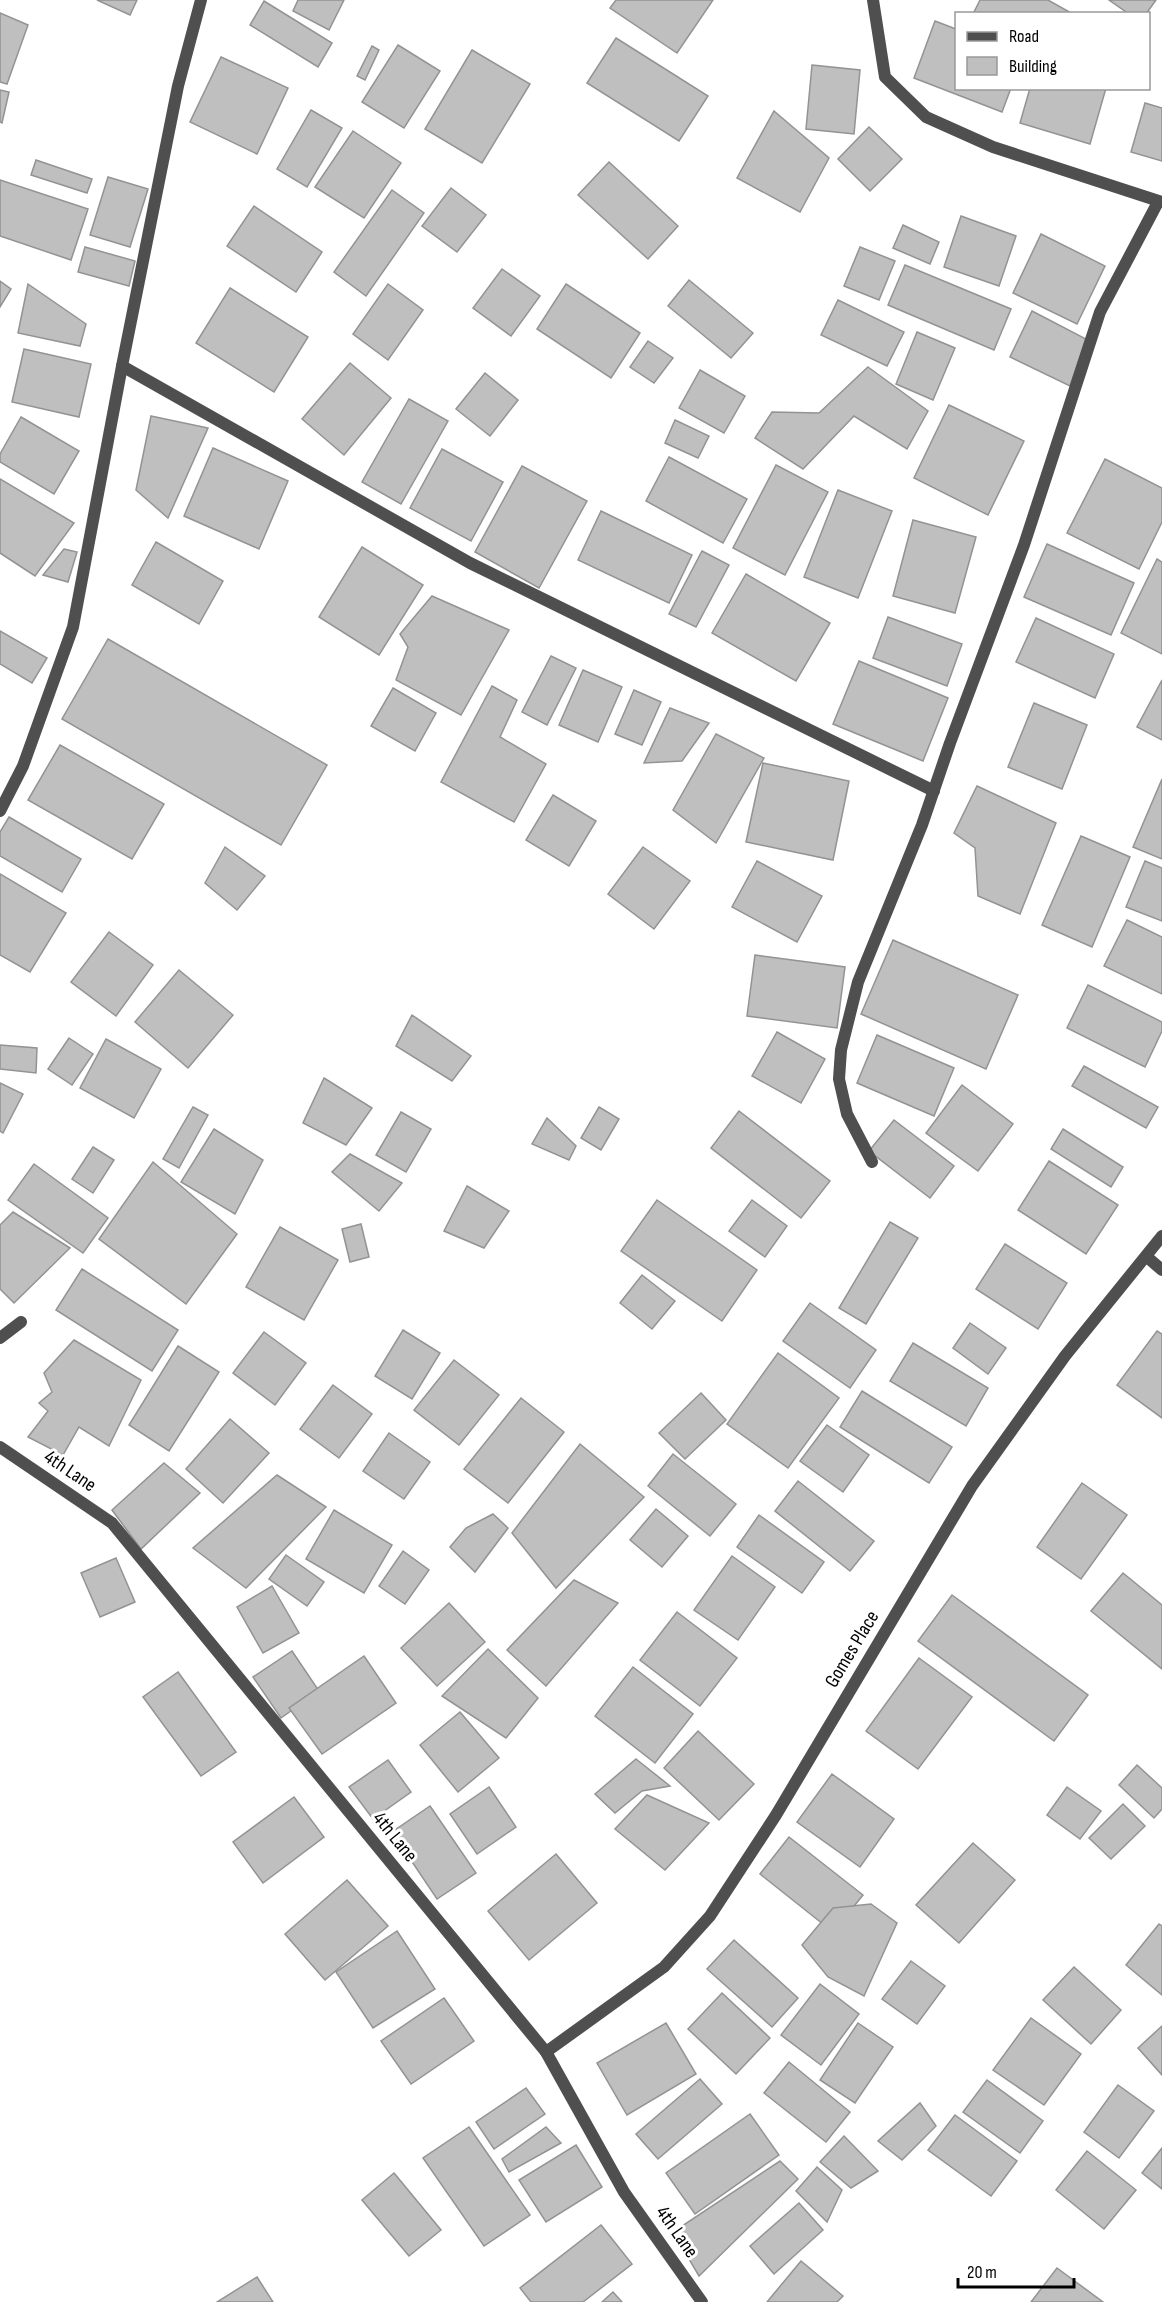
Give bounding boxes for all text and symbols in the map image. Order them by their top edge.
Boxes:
legend [955,12,1150,90]
text: Road [1009,26,1039,47]
text: Building [1009,56,1057,77]
street label: 4th Lane [39,1445,101,1497]
street label: Gomes Place [820,1606,884,1692]
street label: 4th Lane [367,1807,423,1867]
street label: 4th Lane [651,2201,703,2263]
scale bar [958,2251,1074,2289]
text: 20 m [967,2262,997,2283]

